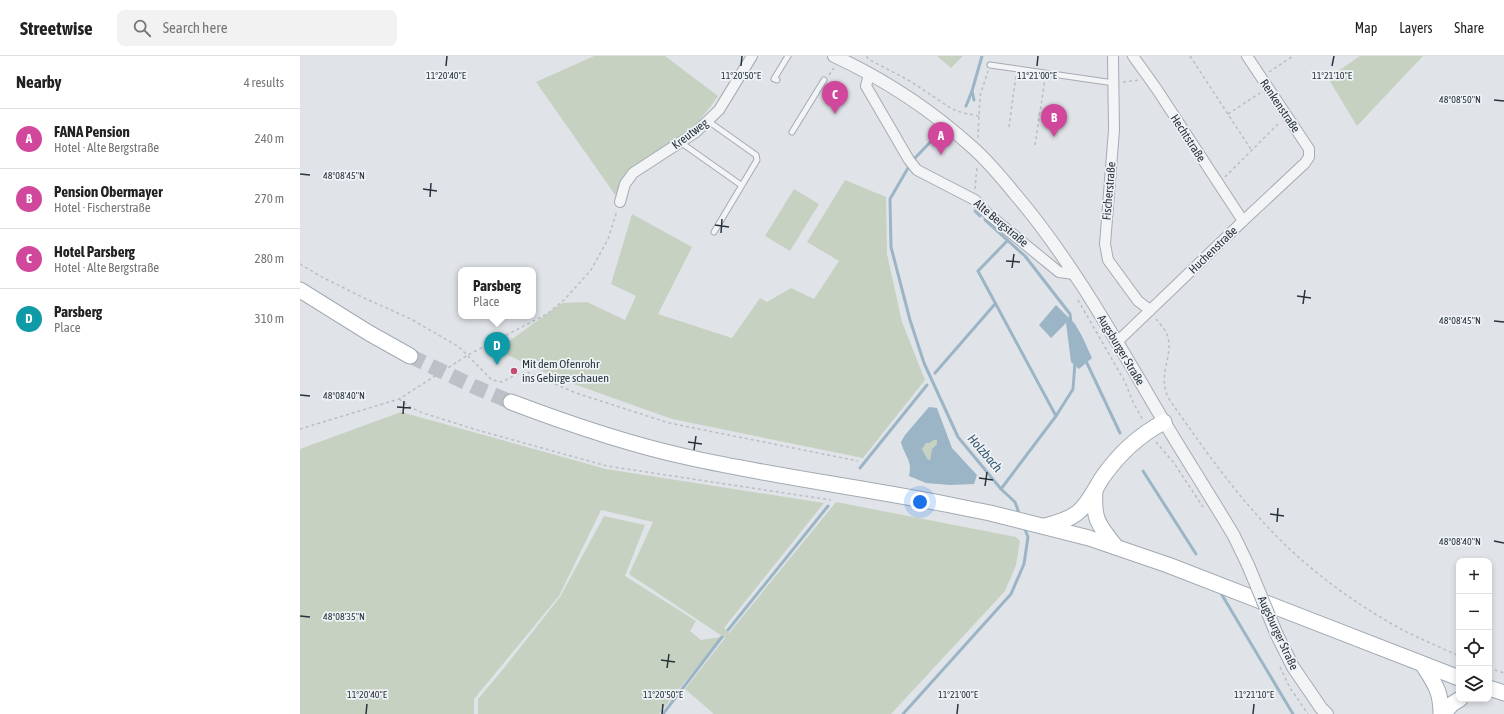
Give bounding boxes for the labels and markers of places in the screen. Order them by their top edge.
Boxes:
pin: C [822,81,848,114]
pin: B [1041,104,1067,137]
pin: A [928,122,954,155]
pin: D [484,332,510,365]
place label: Mit dem Ofenrohr ins Gebirge schauen [522,357,609,385]
marker: Mit dem Ofenrohr ins Gebirge schauen [509,366,519,376]

